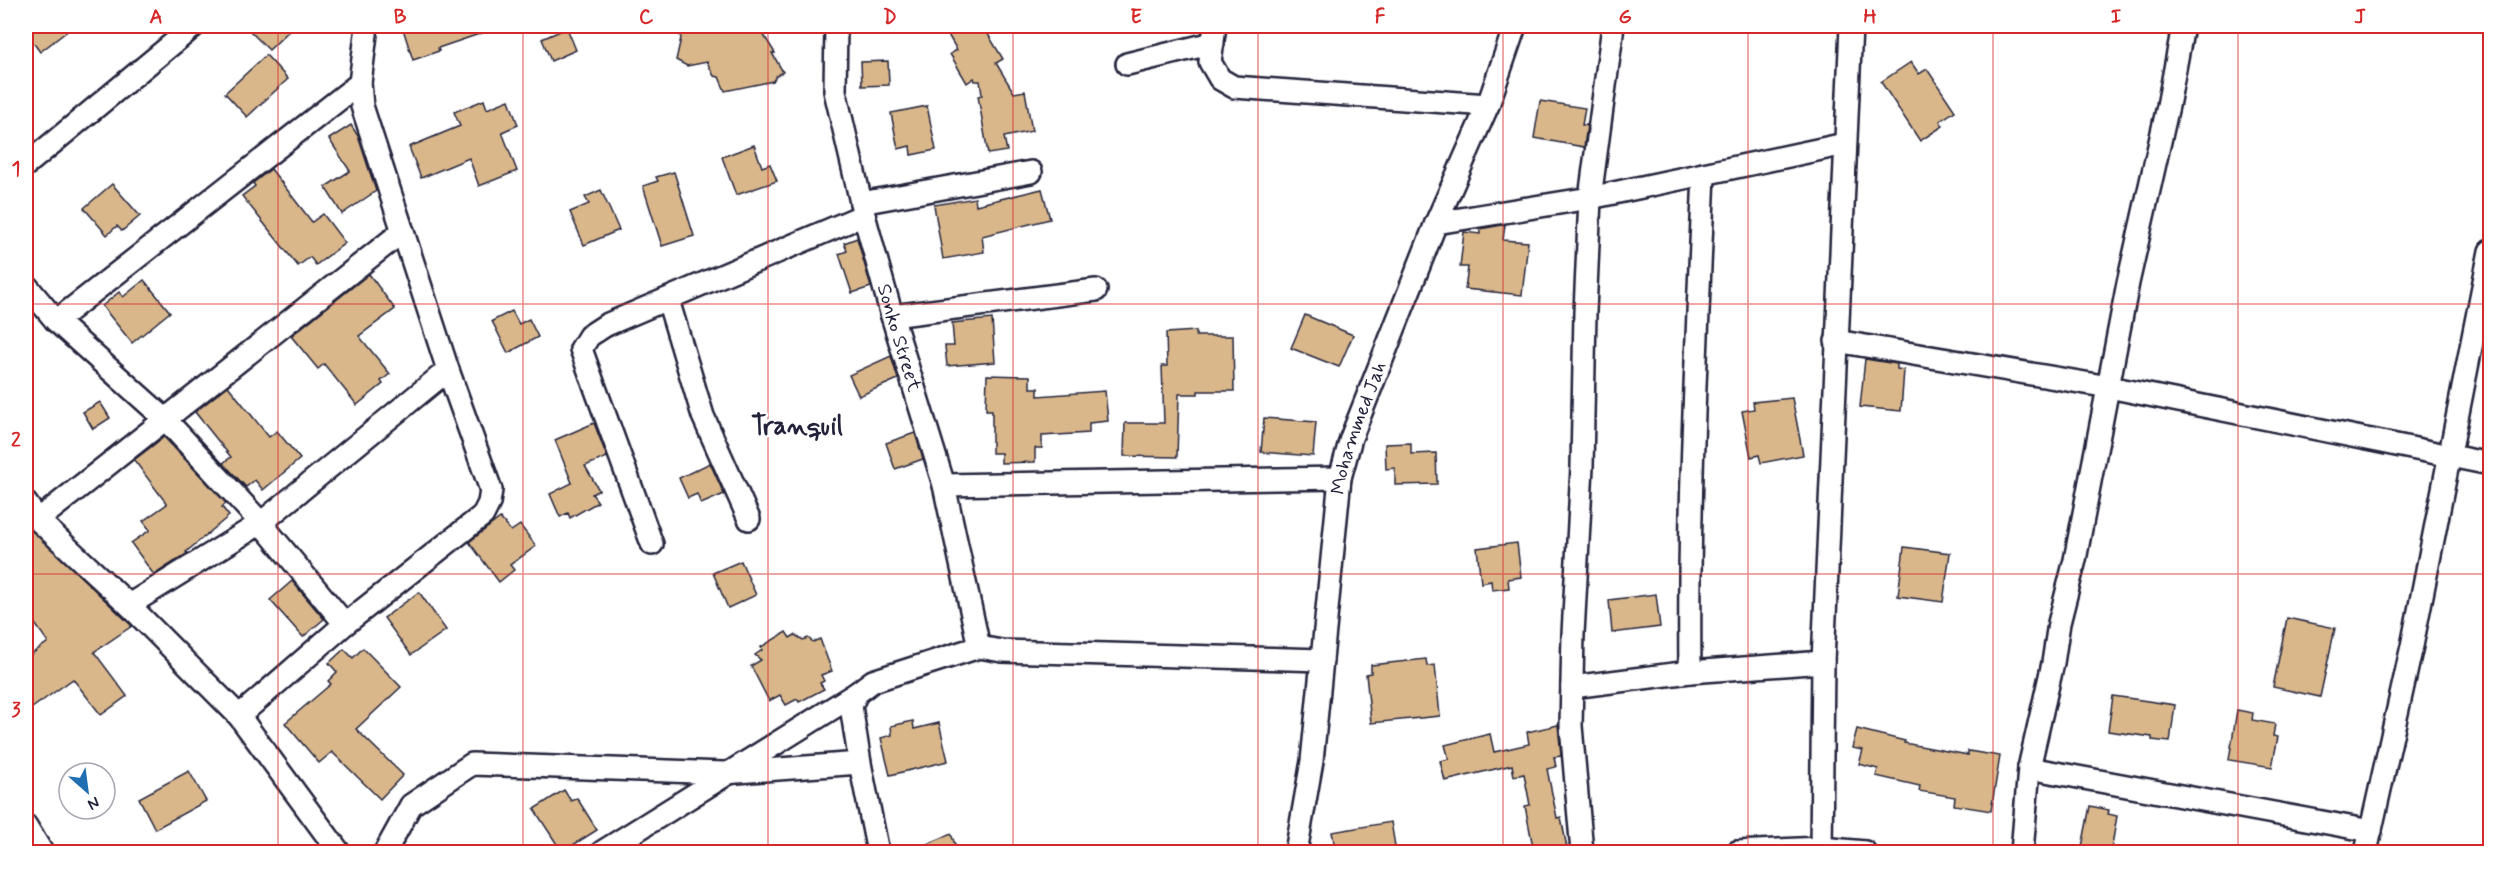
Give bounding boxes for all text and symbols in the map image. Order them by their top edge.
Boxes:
text: A [149,4,163,31]
text: B [394,4,407,31]
text: C [639,4,654,31]
text: D [883,4,897,31]
text: E [1130,4,1142,31]
text: F [1375,4,1386,31]
text: G [1618,4,1632,31]
text: H [1863,4,1877,31]
text: I [2111,4,2121,31]
text: J [2354,4,2366,31]
text: 1 [12,156,20,183]
street label: Sonko Street [870,281,928,395]
street label: Mohammed Jah [1325,357,1394,496]
district label: Tranquil [751,410,843,444]
text: 2 [11,427,21,454]
text: 3 [11,697,21,724]
north arrow [57,761,117,821]
text: N [84,791,103,815]

